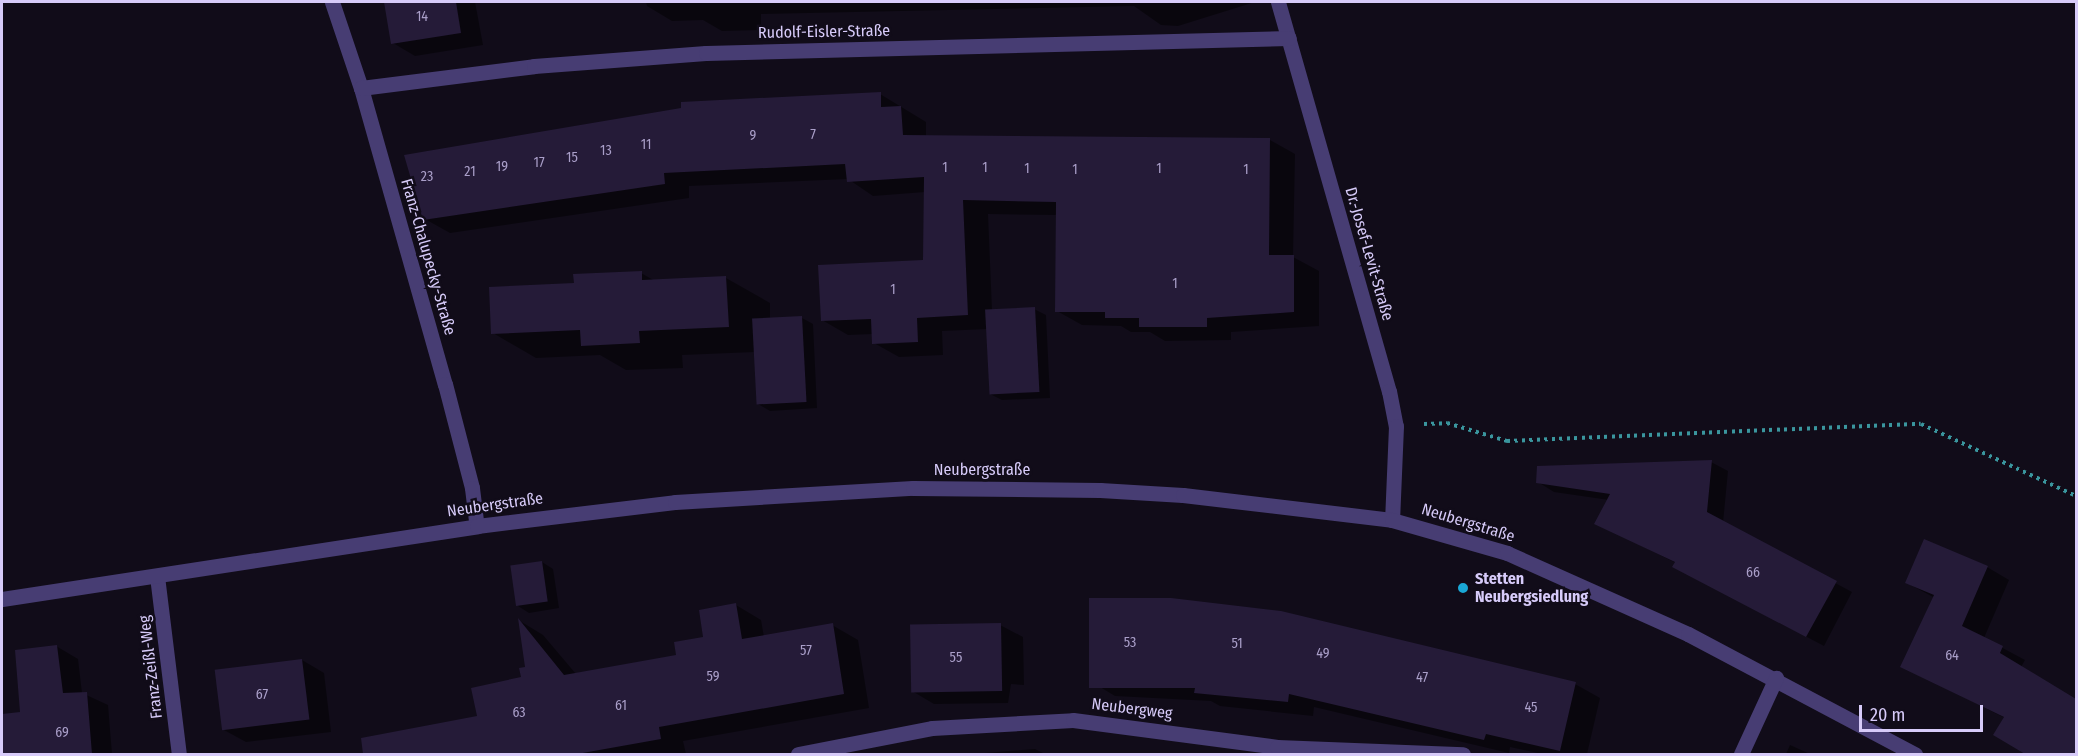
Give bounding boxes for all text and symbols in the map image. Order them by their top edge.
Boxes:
house number: 14 [416,9,428,25]
street label: Rudolf-Eisler-Straße [758,21,890,43]
house number: 7 [810,127,816,143]
house number: 9 [750,128,756,144]
house number: 11 [641,137,651,153]
house number: 13 [600,143,612,159]
house number: 15 [566,150,578,166]
house number: 17 [533,155,545,171]
house number: 19 [496,159,508,175]
house number: 1 [942,160,948,176]
house number: 1 [982,160,988,176]
house number: 1 [1024,161,1030,177]
house number: 1 [1156,161,1162,177]
house number: 1 [1072,162,1078,178]
house number: 1 [1243,162,1249,178]
house number: 21 [464,164,476,180]
house number: 23 [421,169,433,185]
street label: Franz-Chalupecky-Straße [396,177,460,337]
street label: Dr.-Josef-Levit-Straße [1341,185,1397,323]
house number: 1 [1172,276,1178,292]
house number: 1 [890,282,896,298]
street label: Neubergstraße [934,460,1030,480]
street label: Neubergstraße [446,489,544,521]
street label: Neubergstraße [1419,500,1517,546]
house number: 66 [1746,565,1760,581]
place label: Stetten Neubergsiedlung [1475,569,1588,607]
marker: Stetten Neubergsiedlung [1456,581,1470,595]
street label: Franz-Zeißl-Weg [135,614,167,720]
house number: 53 [1124,635,1136,651]
house number: 51 [1231,636,1243,652]
house number: 57 [800,643,812,659]
house number: 49 [1316,646,1330,662]
house number: 64 [1945,648,1959,664]
house number: 55 [950,650,962,666]
house number: 59 [706,669,720,685]
house number: 47 [1416,670,1428,686]
house number: 67 [256,687,268,703]
scale bar [1862,693,1986,731]
street label: Neubergweg [1091,695,1173,723]
house number: 61 [615,698,627,714]
house number: 45 [1524,700,1538,716]
text: 20 m [1870,704,1905,726]
house number: 63 [512,705,526,721]
house number: 69 [55,725,69,741]

